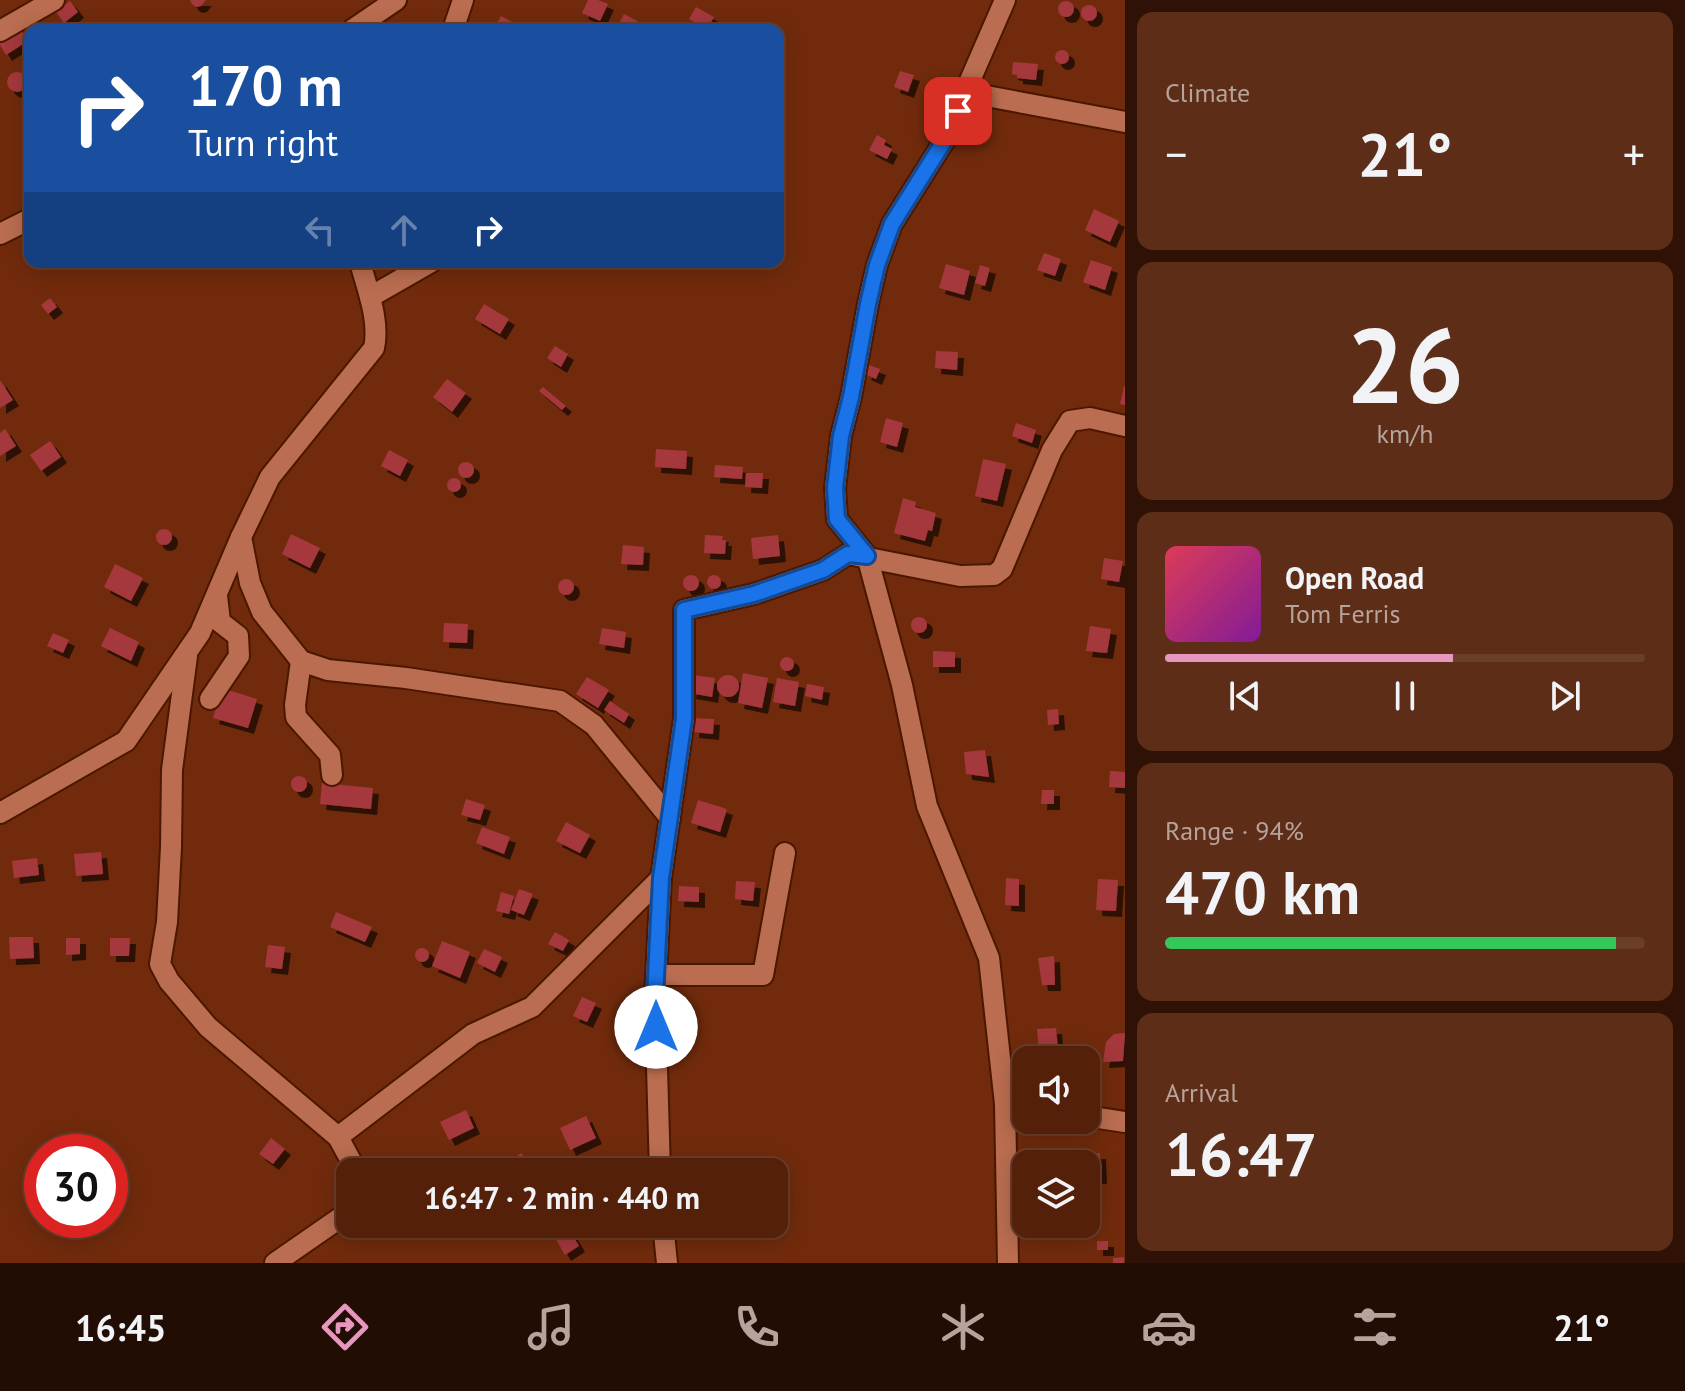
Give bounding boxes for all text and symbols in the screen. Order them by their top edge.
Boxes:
text: 170 m [188,49,343,121]
icon: right [56,56,160,160]
text: Climate [1165,76,1250,109]
pin [924,77,992,145]
icon: arrive [936,89,980,133]
text: 21° [1358,115,1452,193]
text: Turn right [188,119,338,166]
text: − [1165,125,1187,182]
text: + [1623,125,1645,182]
icon: left [298,208,342,252]
icon: ahead [382,208,426,252]
icon: right [466,208,510,252]
text: 26 [1346,297,1464,432]
text: km/h [1377,417,1434,450]
text: Open Road [1285,558,1424,597]
text: Tom Ferris [1285,597,1400,630]
icon: previous [1223,674,1267,718]
icon: pause [1383,674,1427,718]
icon: next [1543,674,1587,718]
text: Range · 94% [1165,814,1304,847]
text: 470 km [1165,853,1360,931]
position arrow [614,985,698,1069]
map controls [1012,1046,1100,1238]
button: sound [1012,1046,1100,1134]
text: Arrival [1165,1076,1238,1109]
text: 16:47 [1165,1115,1317,1193]
speed limit sign: 30 [24,1134,128,1238]
button: layers [1012,1150,1100,1238]
text: 16:47 · 2 min · 440 m [424,1178,700,1217]
icon: directions [317,1299,373,1355]
icon: music [523,1299,579,1355]
icon: phone [729,1299,785,1355]
icon: climate [935,1299,991,1355]
icon: car [1141,1299,1197,1355]
icon: filters [1347,1299,1403,1355]
text: 16:45 [75,1304,166,1351]
text: 21° [1553,1304,1610,1351]

